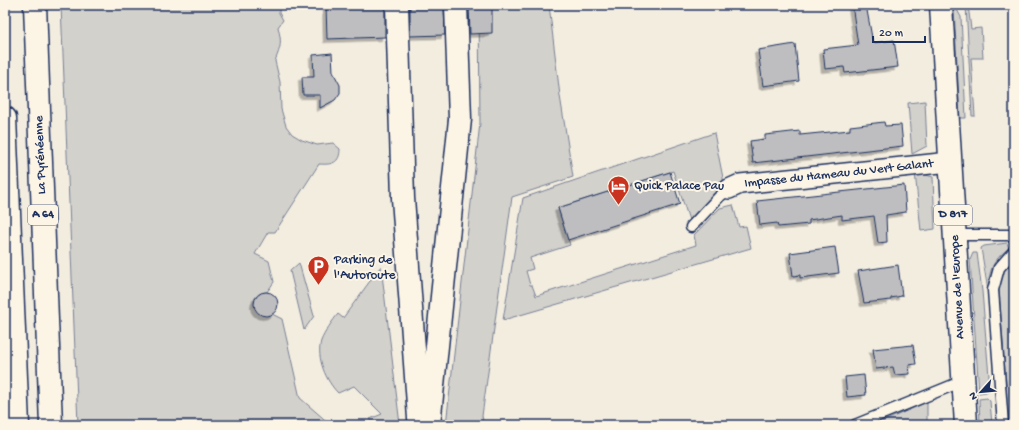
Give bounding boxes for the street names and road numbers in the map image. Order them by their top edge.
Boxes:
street label: La Pyrénéenne [32,115,50,195]
street label: Impasse du Hameau du Vert Galant [744,156,936,191]
road number: A 64 [28,205,58,225]
road number: D 817 [934,205,972,225]
street label: Avenue de l'Europe [948,234,968,340]

